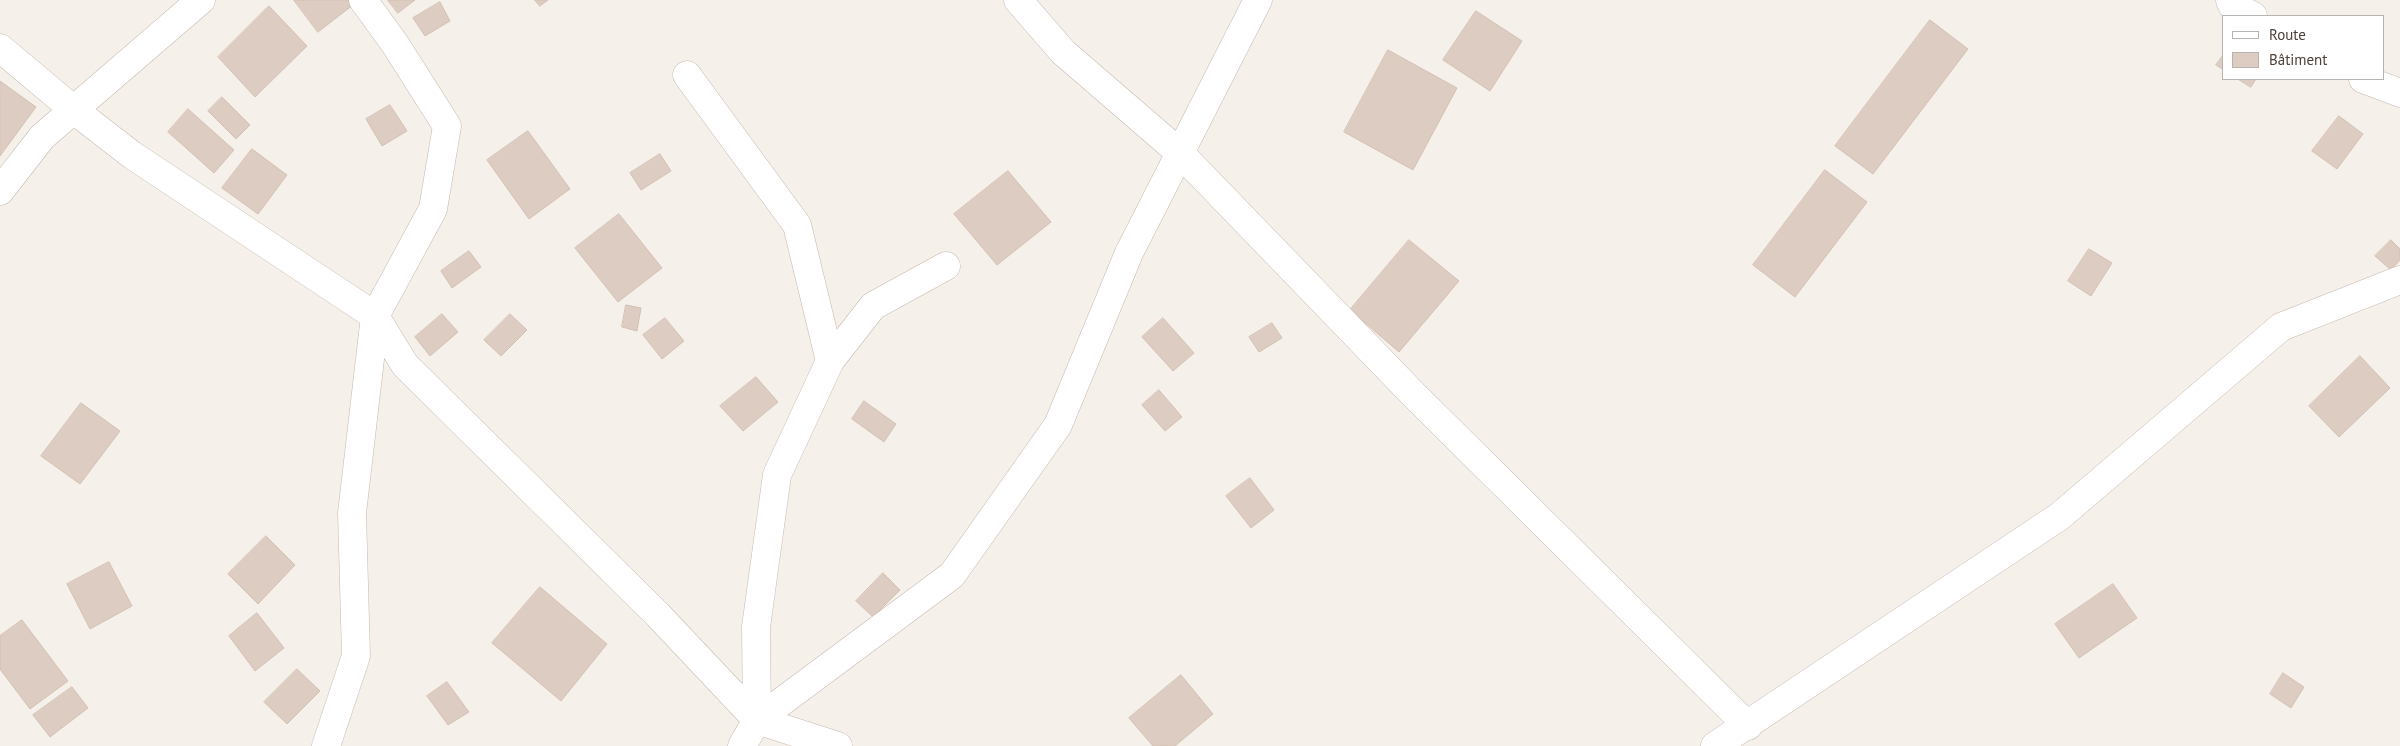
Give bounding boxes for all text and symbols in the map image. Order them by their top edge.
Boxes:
legend [2222,15,2385,80]
text: Route [2269,25,2306,44]
text: Bâtiment [2269,50,2327,69]

